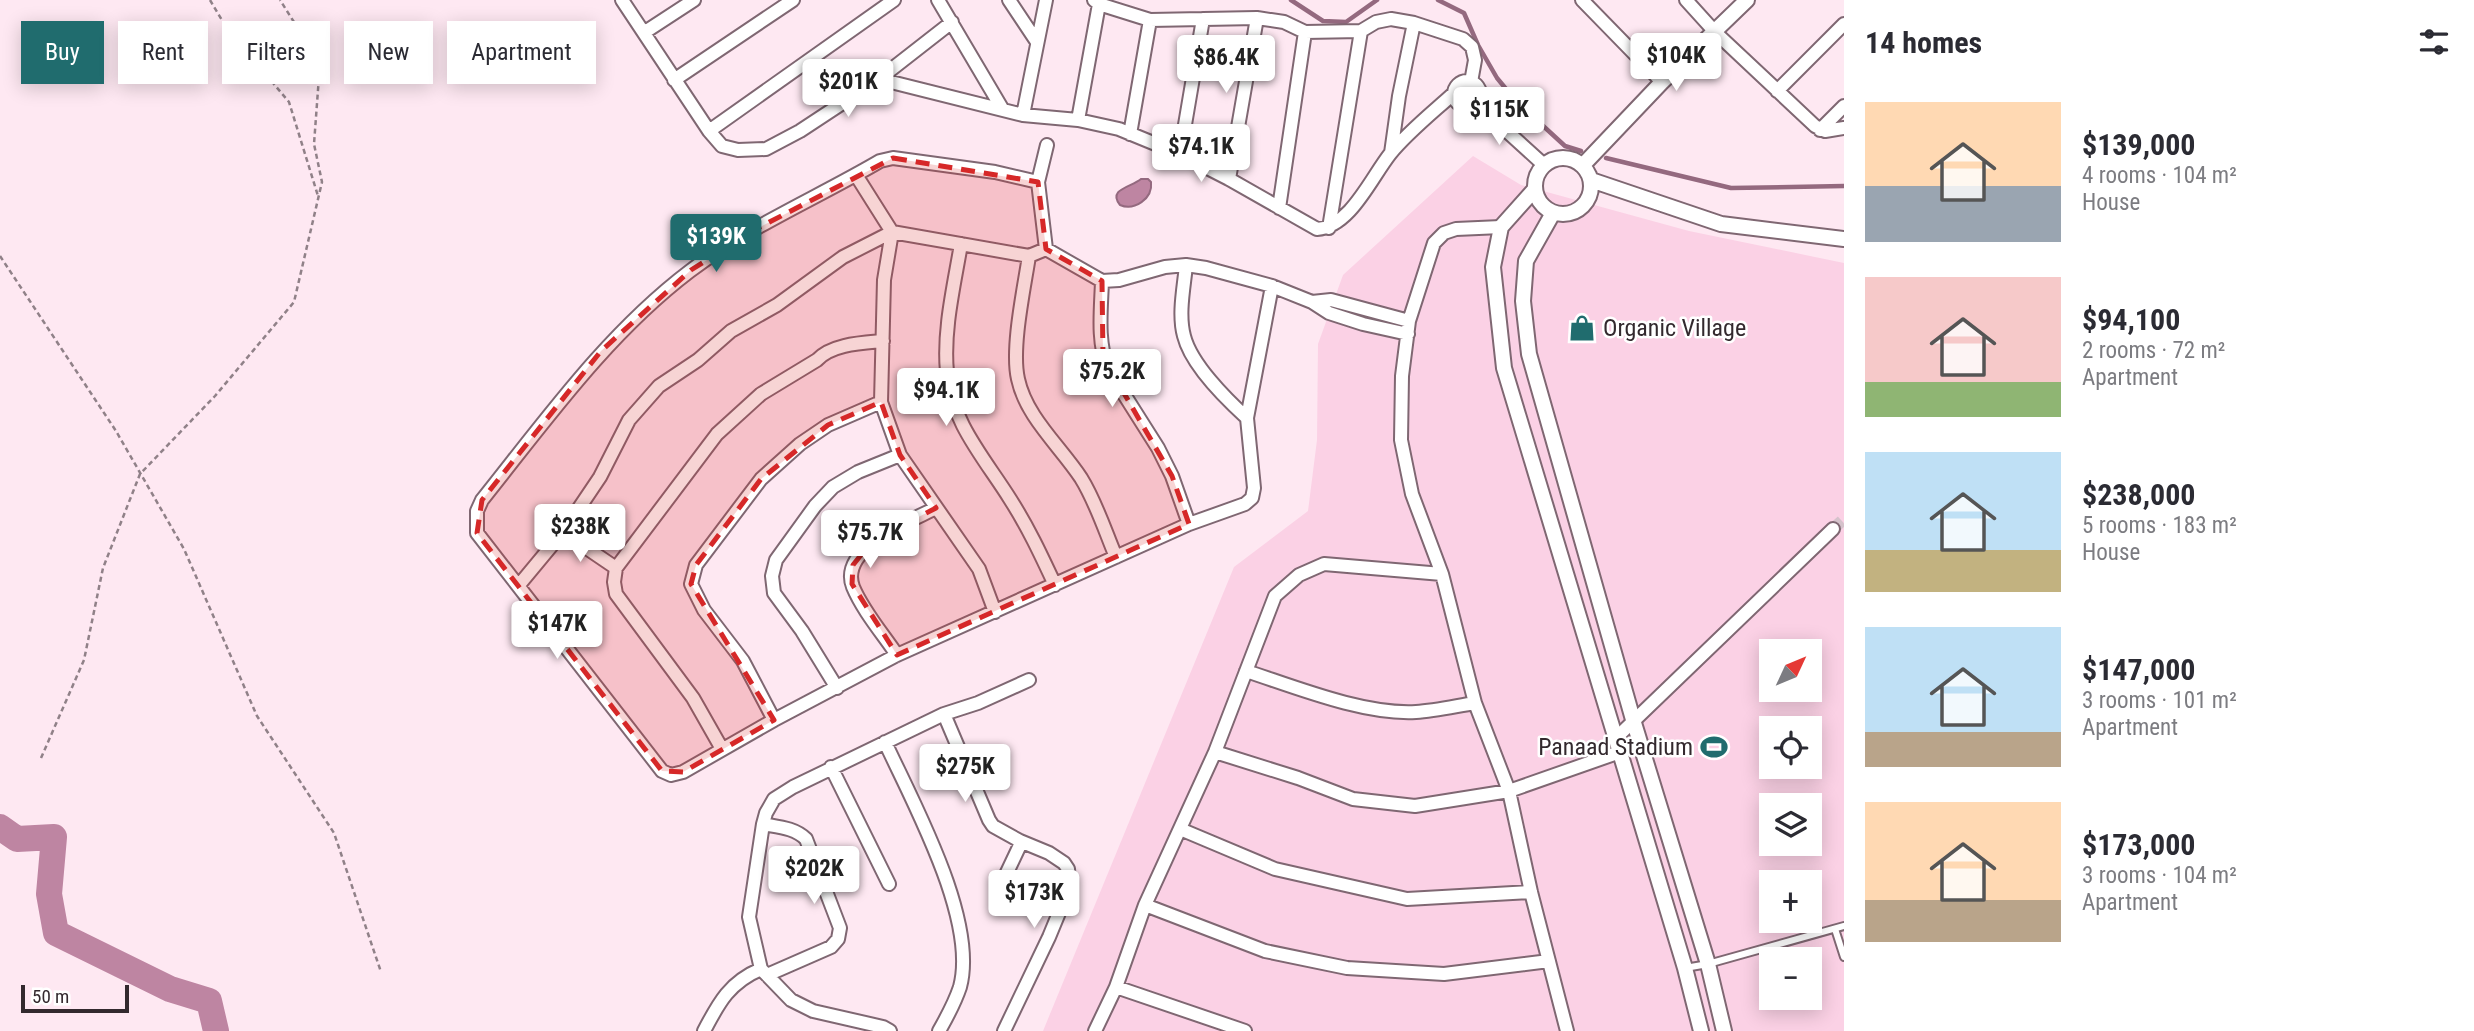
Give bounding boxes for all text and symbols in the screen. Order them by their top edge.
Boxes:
chip: Buy [21,21,104,84]
chip: Rent [118,21,208,84]
chip: Filters [222,21,330,84]
chip: New [344,21,433,84]
chip: Apartment [447,21,596,84]
icon: filters [2415,23,2453,61]
text: 14 homes [1865,25,1982,60]
pin: $104K [1627,34,1725,93]
pin: $86.4K [1169,36,1283,95]
text: $104K [1646,42,1706,69]
text: $86.4K [1193,44,1259,71]
pin: $201K [799,60,897,119]
text: $201K [818,68,878,95]
pin: $115K [1450,88,1548,147]
text: $115K [1469,96,1529,123]
pin: $74.1K [1144,124,1258,184]
text: $139,000 [2082,127,2195,162]
icon: home [1921,130,2005,214]
text: $74.1K [1168,133,1234,160]
text: 4 rooms · 104 m² [2082,162,2237,189]
text: House [2082,189,2140,216]
pin: $139K [667,215,765,274]
text: $139K [686,223,746,250]
text: $94,100 [2082,302,2180,337]
icon: home [1921,305,2005,389]
shop icon: Organic Village [1567,313,1597,343]
place label: Organic Village [1603,314,1746,342]
text: 2 rooms · 72 m² [2082,337,2225,364]
pin: $75.2K [1055,350,1169,409]
text: $75.2K [1079,358,1145,385]
text: Apartment [2082,364,2178,391]
pin: $94.1K [889,368,1003,428]
text: $94.1K [913,377,979,404]
text: $238,000 [2082,477,2195,512]
icon: home [1921,480,2005,564]
pin: $238K [531,504,629,564]
pin: $75.7K [813,510,927,570]
text: 5 rooms · 183 m² [2082,512,2237,539]
text: $238K [550,513,610,540]
text: $75.7K [837,519,903,546]
text: House [2082,539,2140,566]
pin: $147K [508,602,606,661]
text: $147K [527,610,587,637]
north arrow [1759,639,1822,702]
map controls [1759,639,1822,1010]
text: $147,000 [2082,652,2195,687]
icon: home [1921,655,2005,739]
text: 3 rooms · 101 m² [2082,687,2237,714]
text: Apartment [2082,714,2178,741]
button: locate [1759,716,1822,779]
sports icon: Panaad Stadium [1699,732,1729,762]
place label: Panaad Stadium [1538,733,1693,761]
pin: $275K [916,744,1014,804]
text: $275K [935,753,995,780]
button: layers [1759,793,1822,856]
text: $173,000 [2082,827,2195,862]
icon: home [1921,830,2005,914]
pin: $202K [765,846,863,906]
text: $202K [784,855,844,882]
text: 3 rooms · 104 m² [2082,862,2237,889]
pin: $173K [985,870,1083,930]
button: + [1759,870,1822,933]
text: $173K [1004,879,1064,906]
text: Apartment [2082,889,2178,916]
button: − [1759,947,1822,1010]
scale bar [21,982,130,1014]
text: 50 m [32,985,69,1008]

